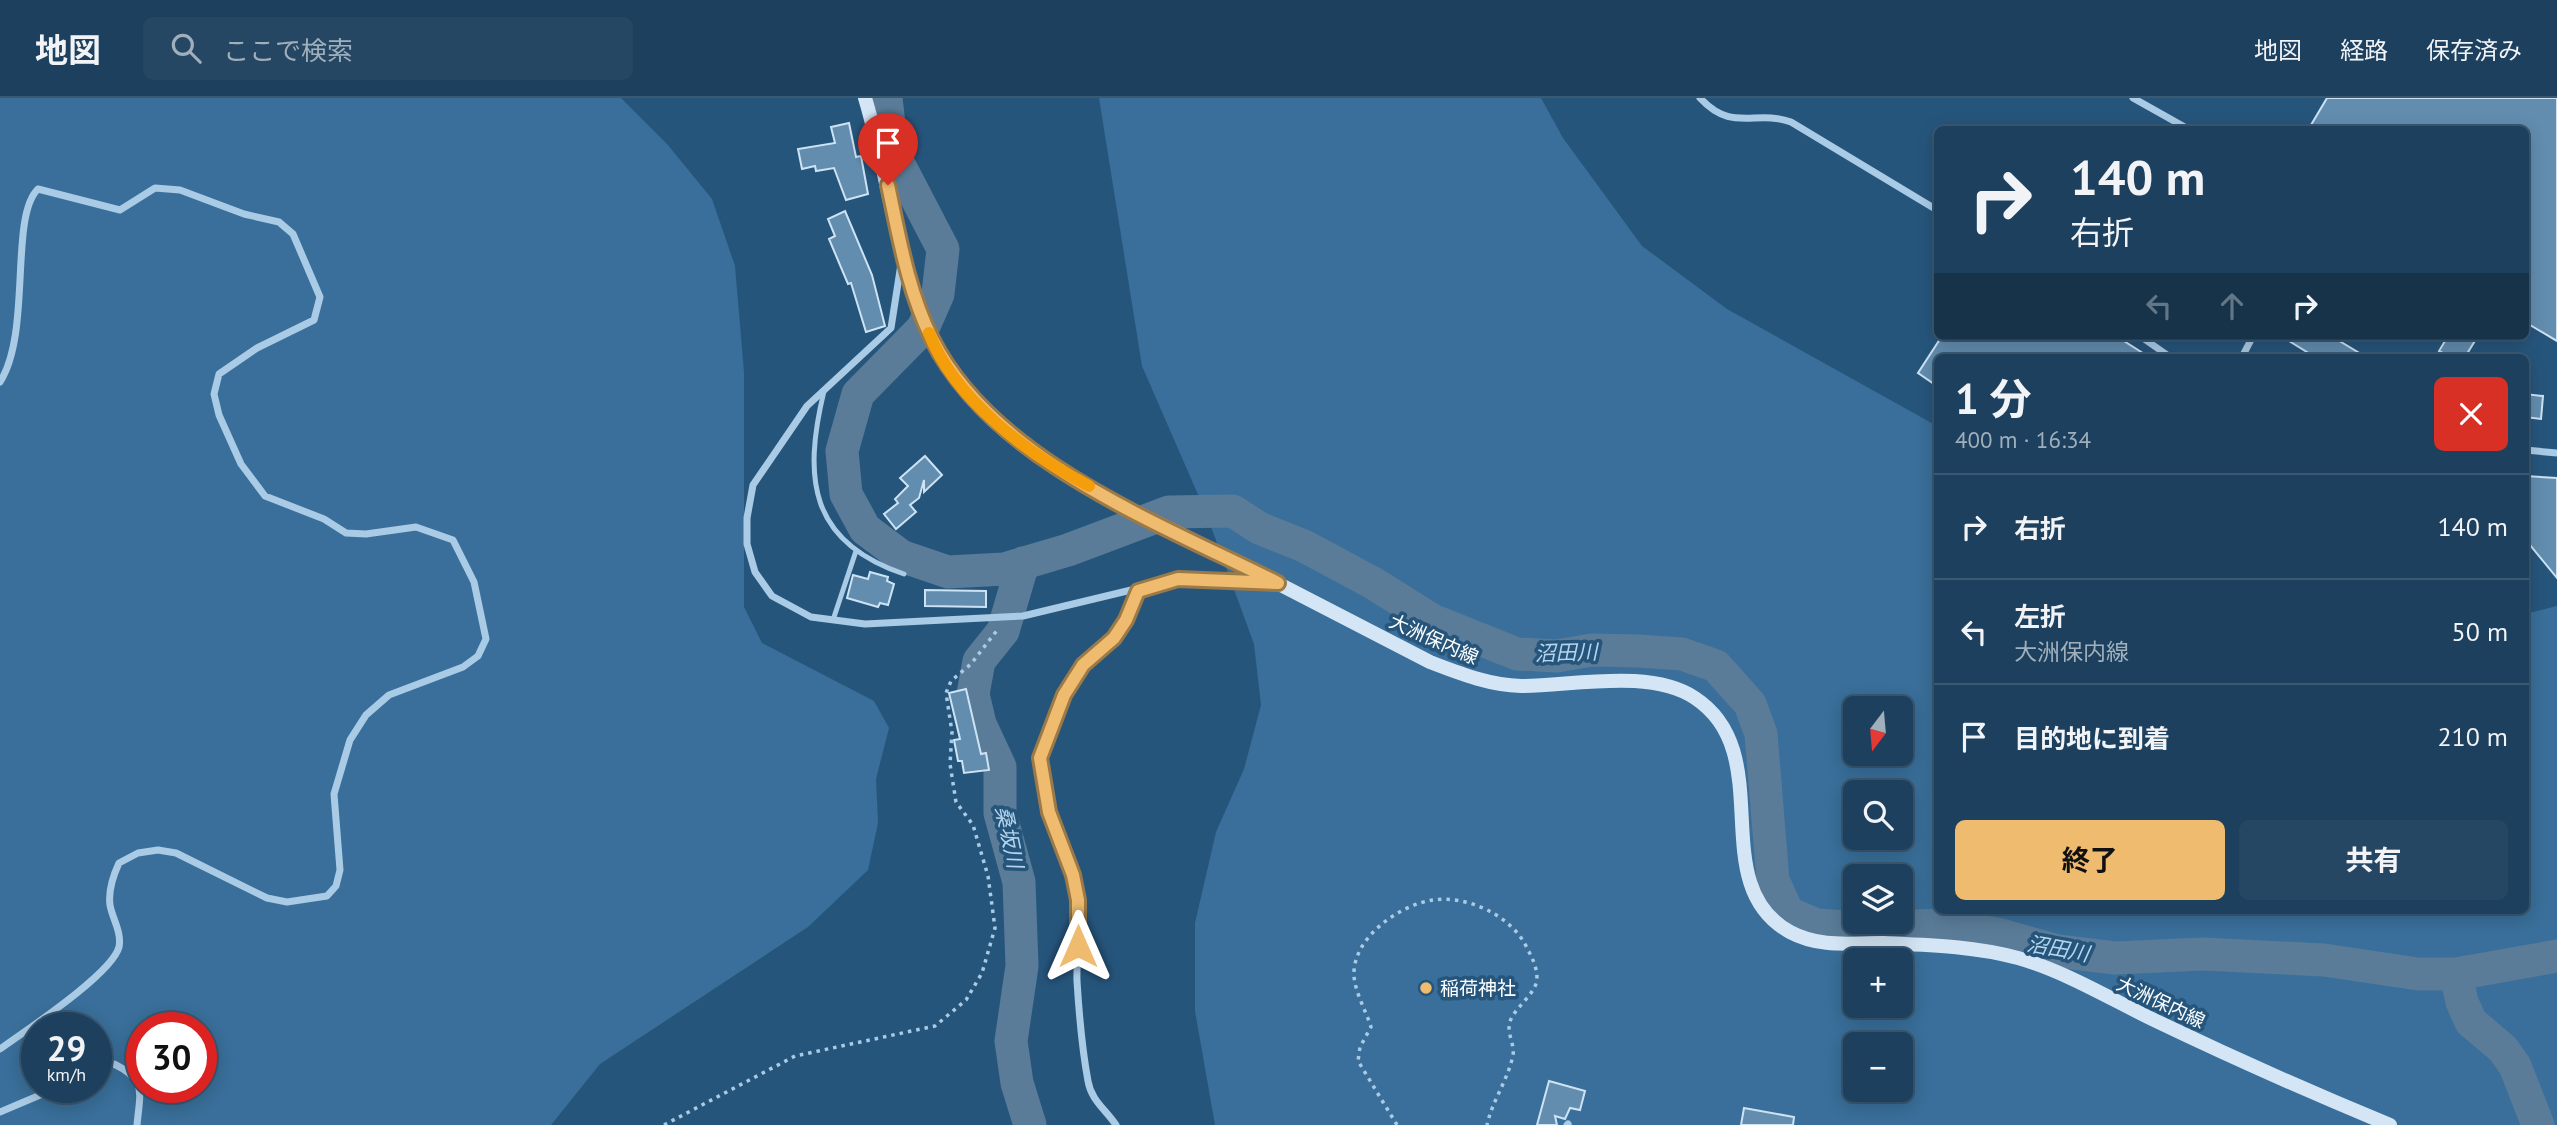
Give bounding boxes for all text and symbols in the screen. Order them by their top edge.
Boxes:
search box [143,17,633,80]
text: 地図 [35,28,101,71]
icon: search [167,29,205,67]
text: ここで検索 [223,34,353,67]
text: 地図 [2254,35,2302,66]
text: 経路 [2340,35,2388,66]
text: 保存済み [2426,35,2522,66]
pin [858,113,918,185]
icon: arrive [869,124,907,162]
text: 140 m [2070,145,2205,209]
icon: right [1955,154,2046,245]
text: 右折 [2070,211,2134,253]
icon: left [2140,287,2178,325]
icon: ahead [2213,287,2251,325]
icon: right [2286,287,2324,325]
text: 1 分 [1955,371,2031,426]
button: close [2434,377,2508,451]
text: 400 m · 16:34 [1955,425,2091,454]
icon: right [1955,508,1993,546]
text: 140 m [2437,510,2508,543]
text: 右折 [2014,512,2066,545]
text: 左折 [2014,600,2066,633]
street label: 大洲保内線 [1386,609,1482,669]
icon: left [1955,613,1993,651]
text: 50 m [2452,615,2508,648]
text: 大洲保内線 [2014,637,2129,666]
water label: 沼田川 [1534,638,1600,667]
north arrow [1843,696,1913,766]
map controls [1843,696,1913,1102]
icon: arrive [1955,718,1993,756]
text: 210 m [2437,720,2508,753]
text: 目的地に到着 [2014,722,2170,755]
button: search [1843,780,1913,850]
water label: 桑坂川 [990,803,1030,872]
button: 終了 [1955,820,2225,900]
button: 共有 [2239,820,2508,900]
button: layers [1843,864,1913,934]
position arrow [1041,909,1115,983]
water label: 沼田川 [2025,930,2093,968]
button: + [1843,948,1913,1018]
street label: 大洲保内線 [2113,971,2209,1033]
place label: 稲荷神社 [1440,976,1516,1000]
marker: 稲荷神社 [1418,980,1434,996]
speed limit sign: 30 [126,1012,217,1103]
text: 29 [47,1025,86,1071]
button: − [1843,1032,1913,1102]
text: km/h [47,1063,86,1086]

